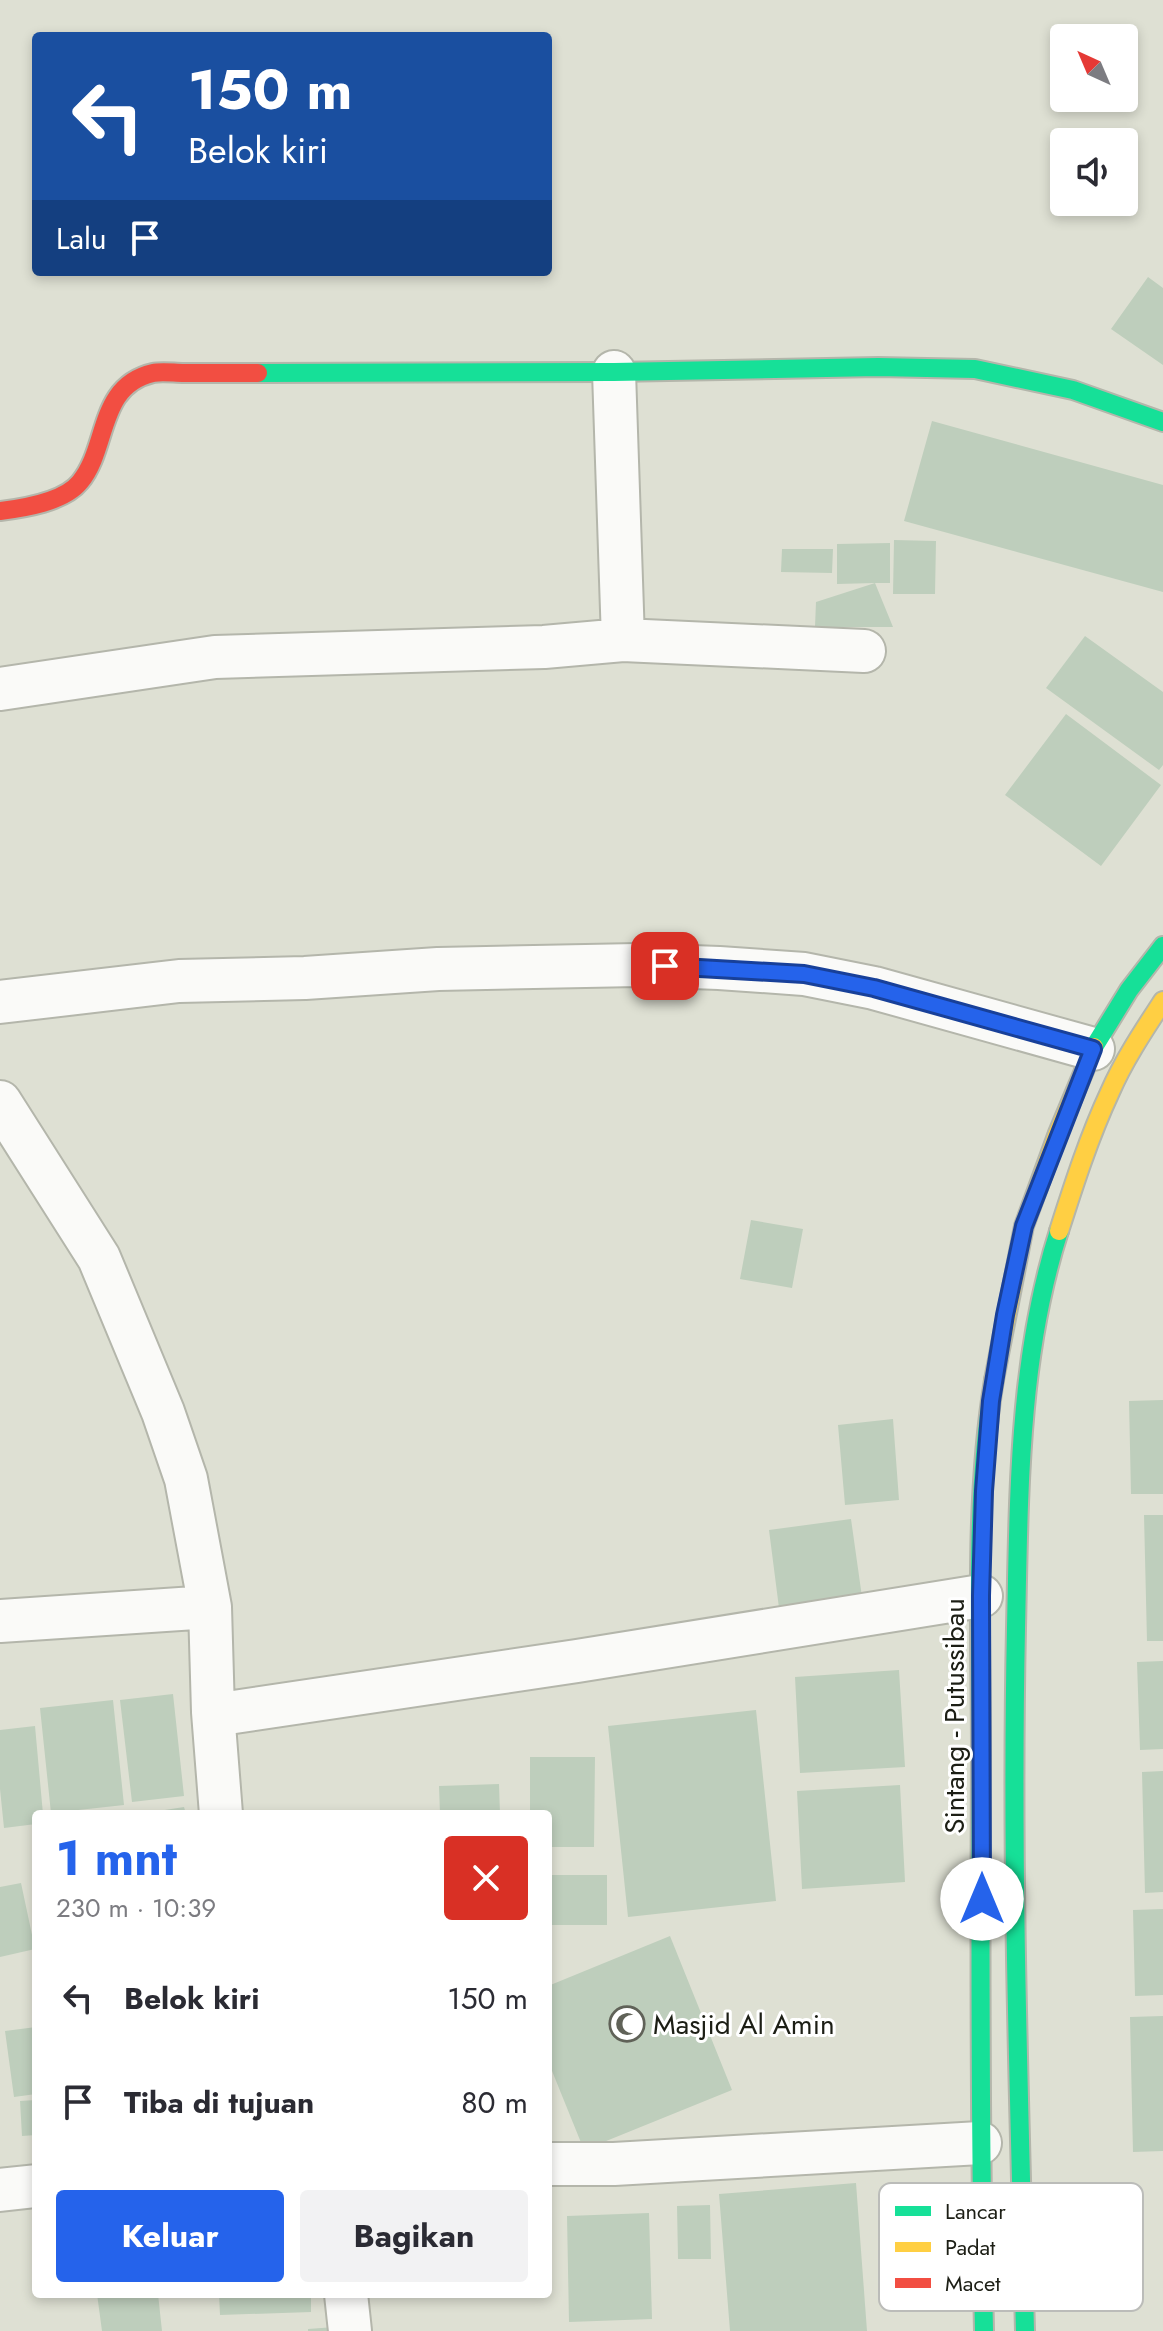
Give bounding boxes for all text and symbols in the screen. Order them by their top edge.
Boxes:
north arrow [1050,24,1138,112]
map controls [1050,24,1138,216]
text: 150 m [188,49,352,130]
icon: left [56,64,160,168]
text: Belok kiri [188,124,328,176]
button: sound [1050,128,1138,216]
icon: arrive [123,216,167,260]
text: Lalu [56,217,107,260]
pin [631,932,699,1000]
icon: arrive [643,944,687,988]
street label: Sintang - Putussibau [934,1598,975,1834]
text: 1 mnt [56,1824,177,1893]
button: close [444,1836,528,1920]
position arrow [940,1857,1024,1941]
text: 230 m · 10:39 [56,1889,216,1927]
icon: left [56,1976,100,2020]
text: Belok kiri [124,1977,259,2020]
text: 150 m [447,1977,528,2020]
place label: Masjid Al Amin [653,2004,835,2045]
mosque icon: Masjid Al Amin [608,2005,646,2043]
icon: arrive [56,2080,100,2124]
text: Tiba di tujuan [124,2081,314,2124]
text: 80 m [461,2081,528,2124]
legend [879,2183,1143,2311]
button: Keluar [56,2190,284,2282]
button: Bagikan [300,2190,528,2282]
text: Lancar [945,2195,1006,2227]
text: Padat [945,2231,996,2263]
text: Macet [945,2267,1001,2299]

